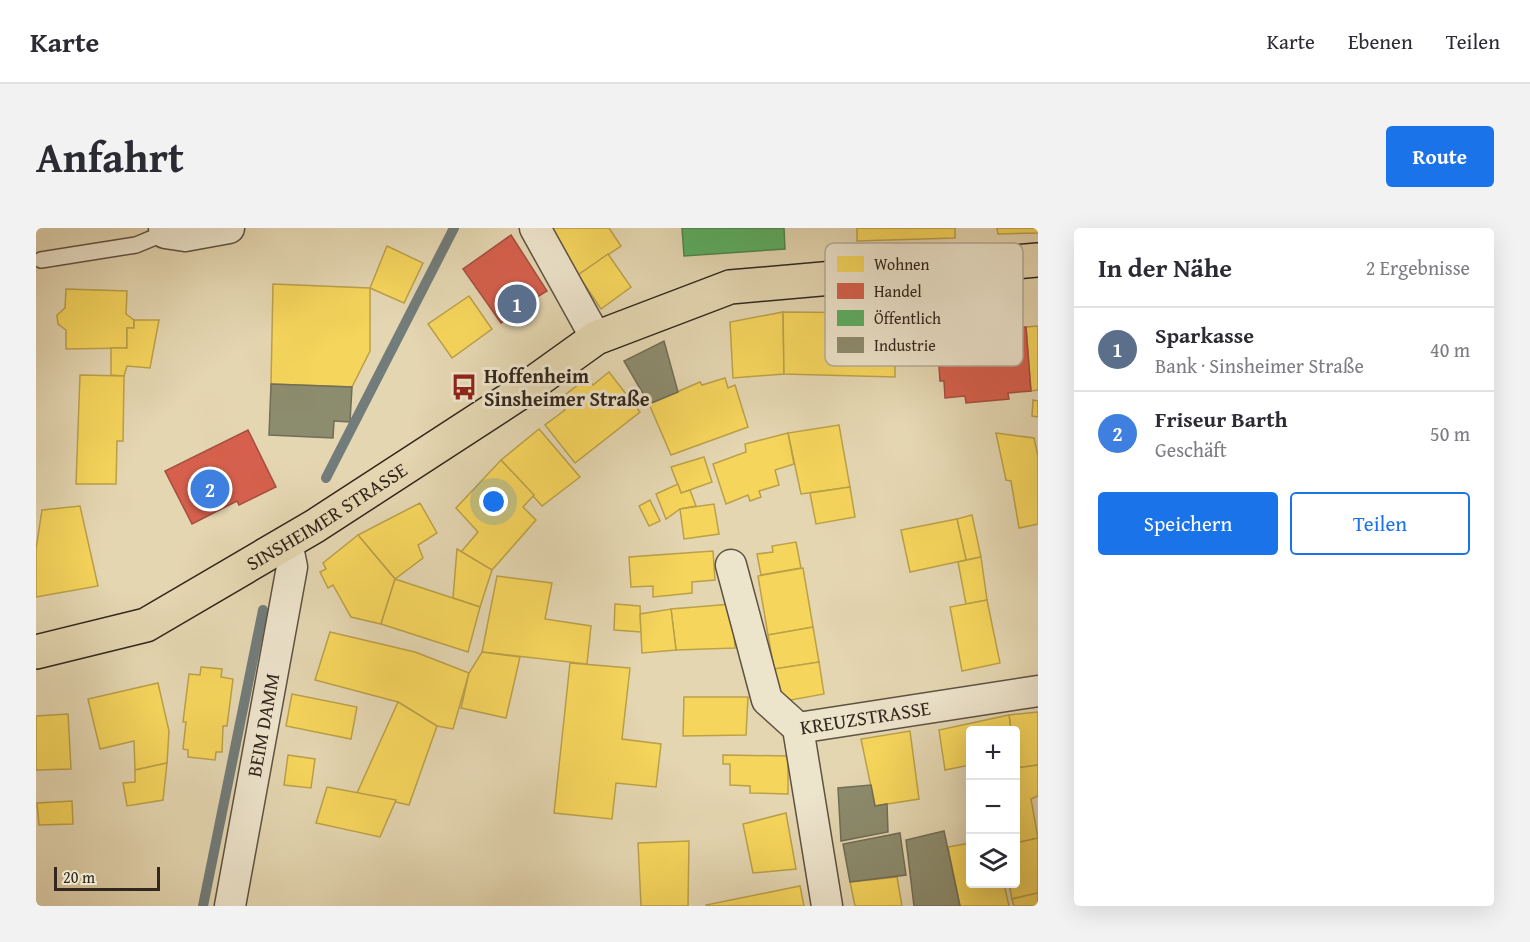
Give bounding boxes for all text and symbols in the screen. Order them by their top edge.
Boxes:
text: Karte [30,21,99,62]
text: Karte [1267,26,1315,57]
text: Ebenen [1348,26,1413,57]
text: Teilen [1446,26,1500,57]
text: Anfahrt [36,126,184,187]
button: Route [1386,126,1494,187]
legend [825,243,1023,366]
text: In der Nähe [1098,248,1232,287]
text: Wohnen [874,252,930,276]
text: 2 Ergebnisse [1366,253,1470,282]
text: Handel [874,279,922,303]
pin: 1 [498,282,536,326]
text: Öffentlich [874,306,941,330]
text: Sparkasse [1155,319,1254,351]
text: Industrie [874,333,936,357]
text: 1 [1112,335,1123,364]
text: 40 m [1430,335,1470,364]
text: Bank · Sinsheimer Straße [1155,351,1364,380]
place label: Hoffenheim Sinsheimer Straße [484,361,650,413]
bus stop icon: Hoffenheim Sinsheimer Straße [449,372,479,402]
text: Friseur Barth [1155,403,1287,435]
text: 2 [1112,419,1123,448]
text: 50 m [1430,419,1470,448]
text: Geschäft [1155,435,1227,464]
street label: SINSHEIMER STRASSE [240,455,413,577]
pin: 2 [190,466,230,512]
your location [479,487,508,516]
button: Speichern [1098,492,1278,555]
button: Teilen [1290,492,1470,555]
street label: BEIM DAMM [239,671,286,779]
street label: KREUZSTRASSE [798,693,932,741]
map controls [966,726,1020,888]
button: + [966,726,1020,780]
button: − [966,780,1020,834]
button: layers [966,834,1020,888]
scale bar [54,864,160,892]
text: 20 m [63,865,95,889]

